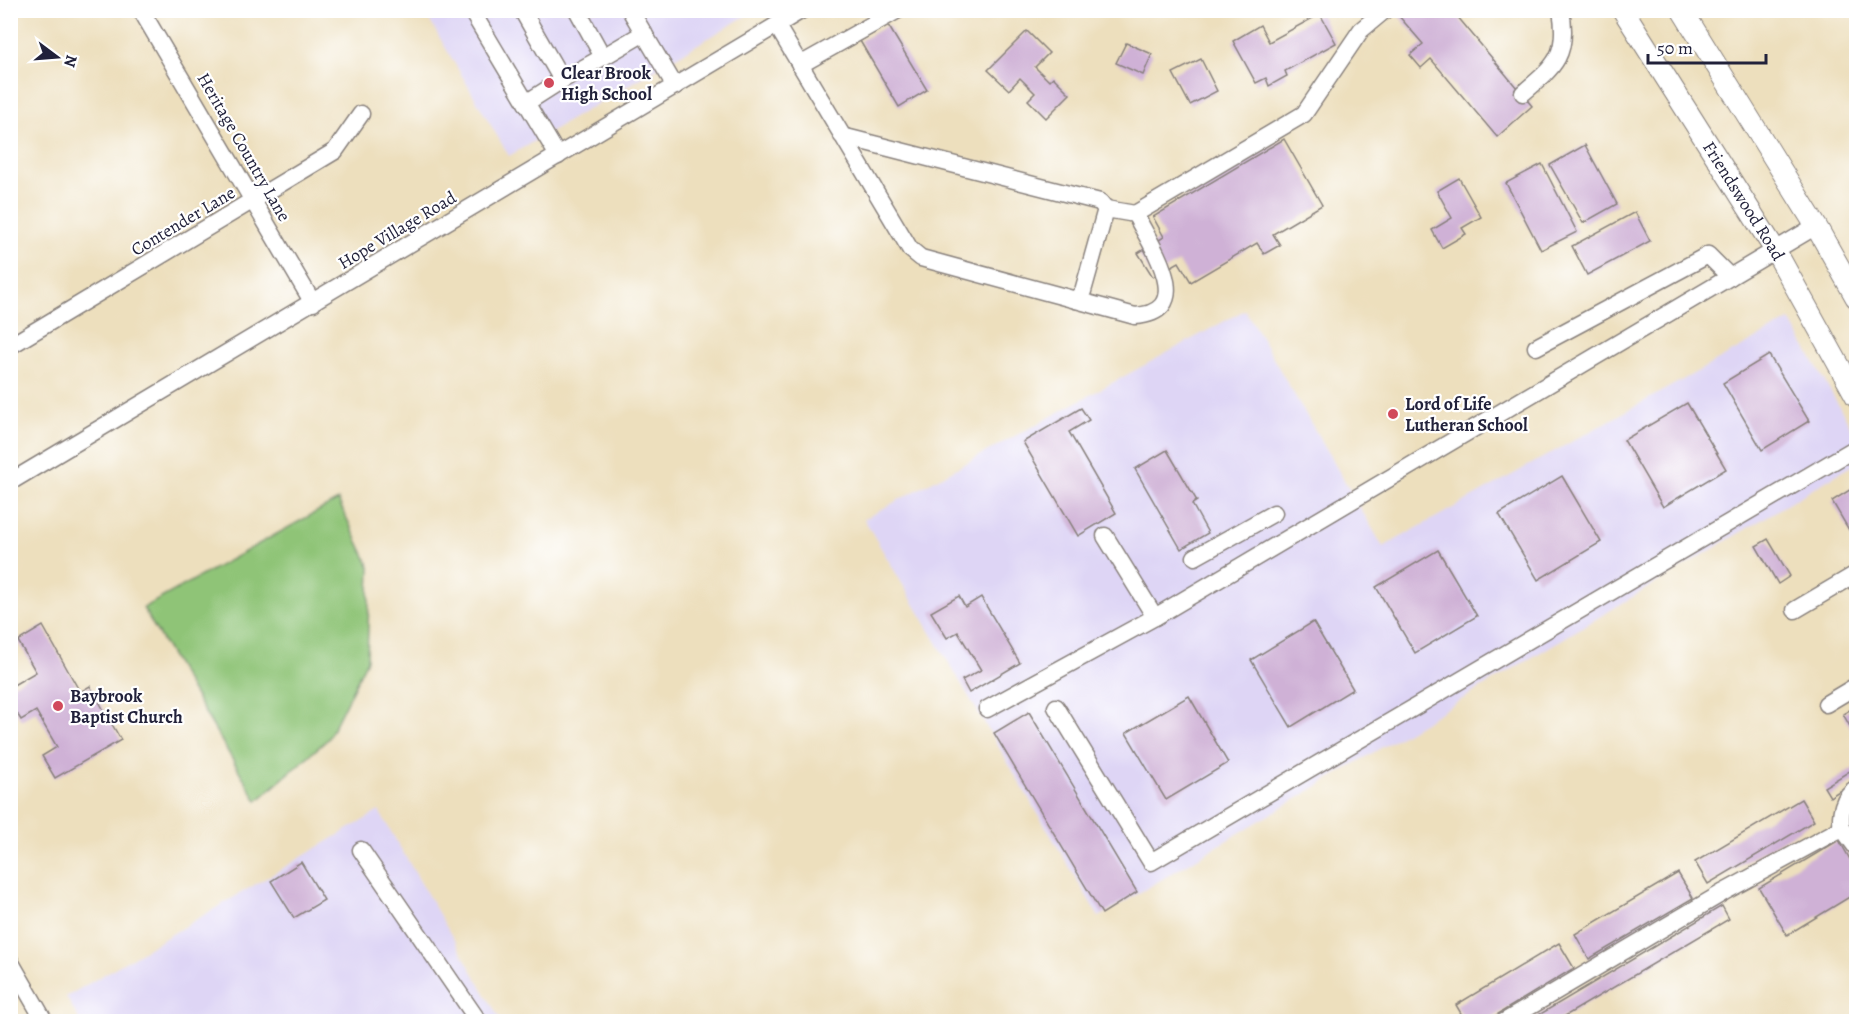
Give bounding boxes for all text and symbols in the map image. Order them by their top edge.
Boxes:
north arrow [27,27,87,87]
scale bar [1648,27,1766,65]
text: 50 m [1657,36,1693,60]
text: N [58,52,83,70]
place label: Clear Brook High School [561,61,652,106]
street label: Heritage Country Lane [192,68,296,226]
marker: Clear Brook High School [542,76,556,90]
street label: Friendswood Road [1697,137,1791,265]
street label: Contender Lane [127,181,239,261]
street label: Hope Village Road [333,185,461,275]
place label: Lord of Life Lutheran School [1405,392,1528,437]
marker: Lord of Life Lutheran School [1386,407,1400,421]
place label: Baybrook Baptist Church [70,684,183,729]
marker: Baybrook Baptist Church [51,699,65,713]

